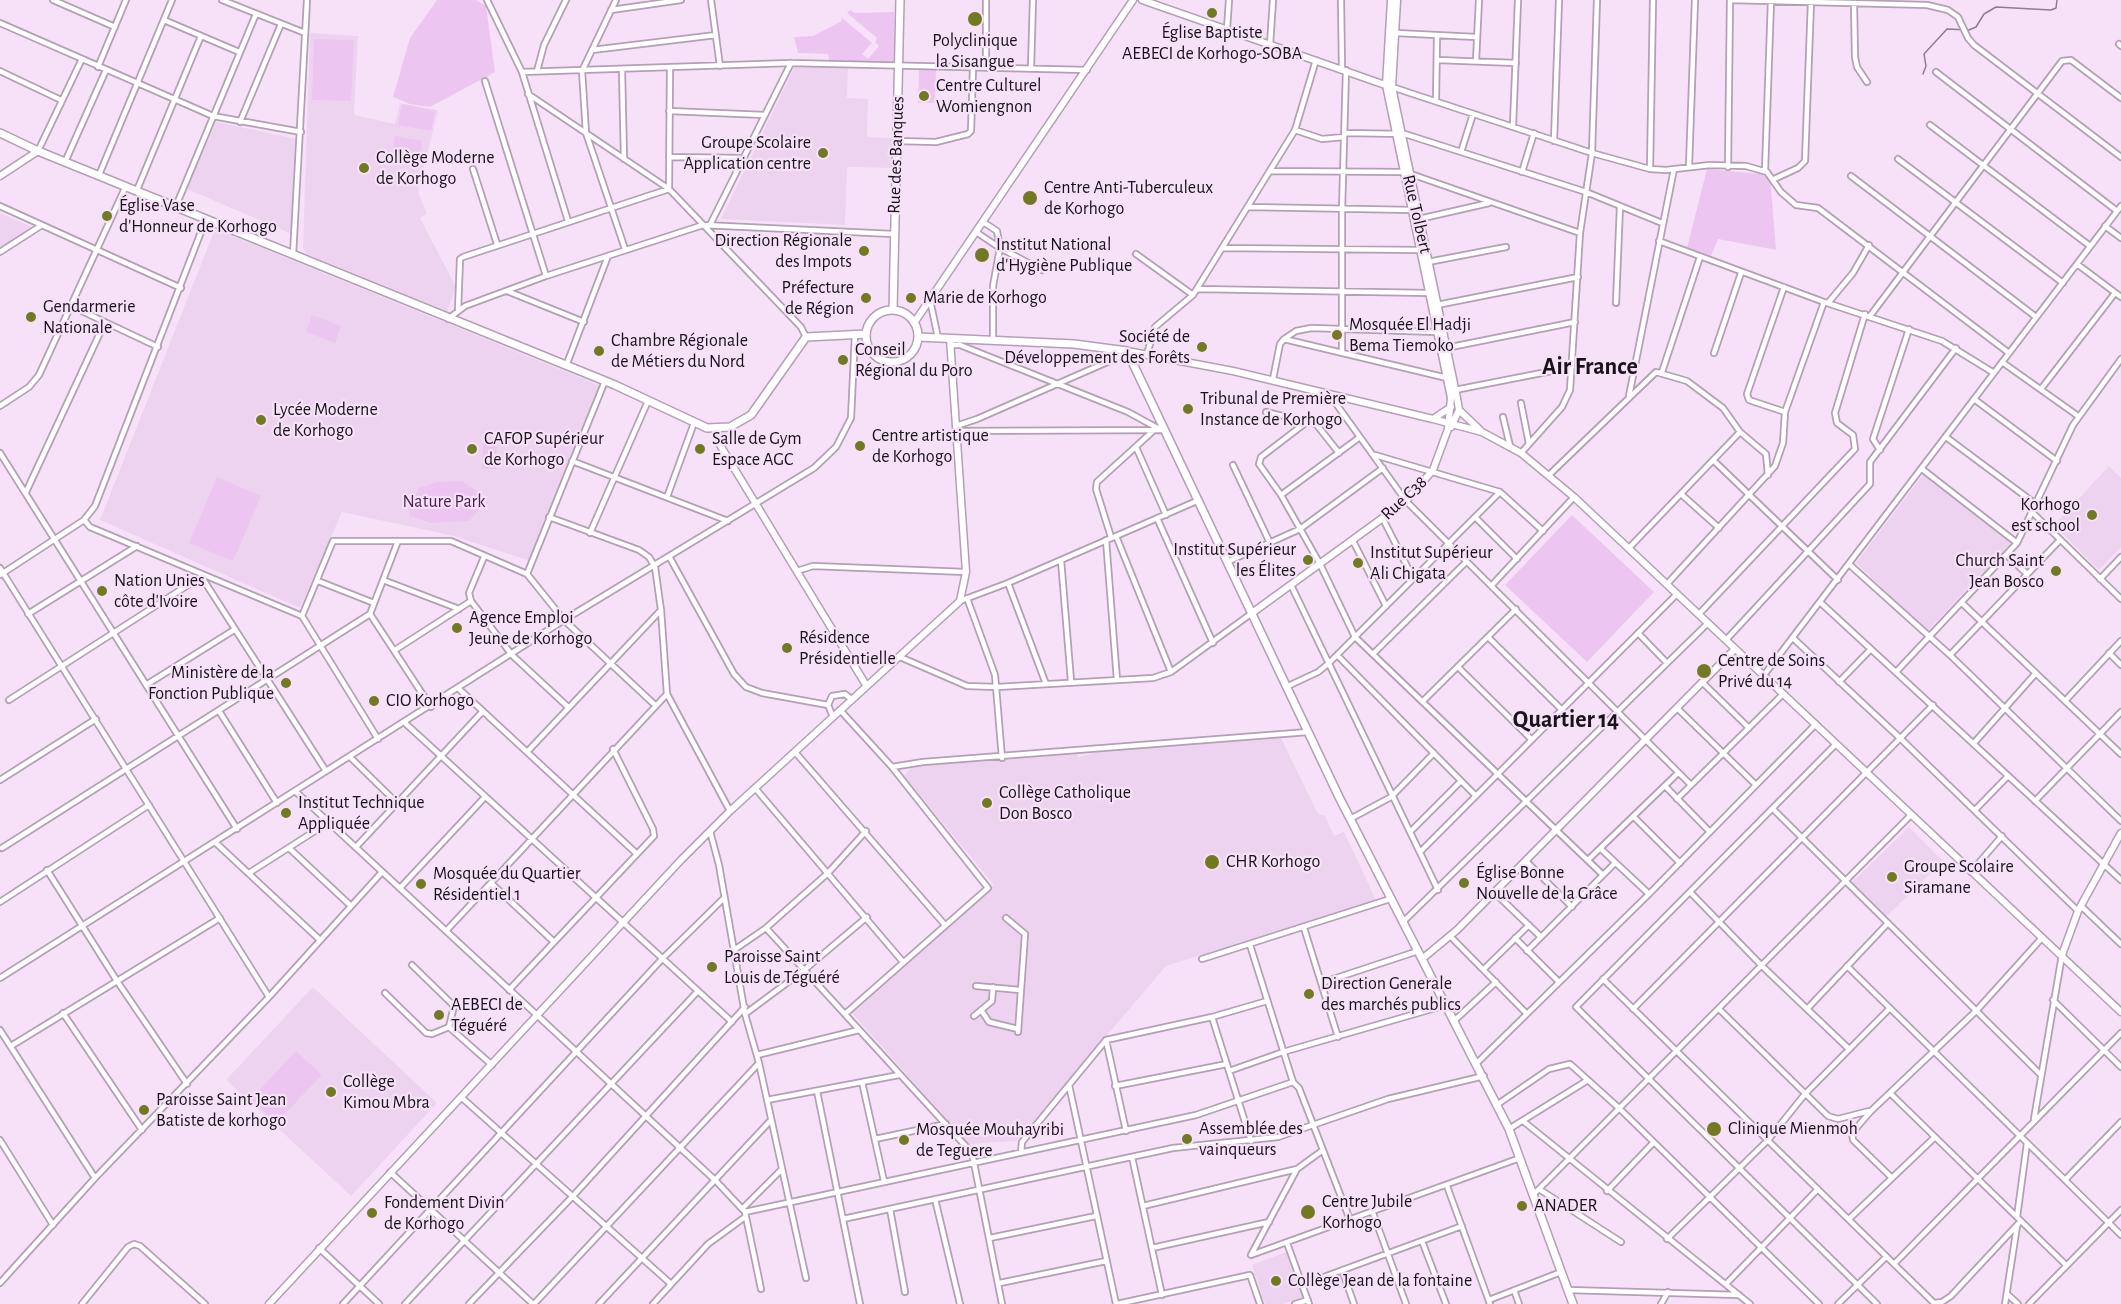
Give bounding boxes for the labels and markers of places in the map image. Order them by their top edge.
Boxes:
marker: Église Baptiste AEBECI de Korhogo-SOBA [1205,6,1219,20]
marker: Polyclinique la Sisangue [966,10,984,28]
place label: Église Baptiste AEBECI de Korhogo-SOBA [1122,22,1302,64]
place label: Polyclinique la Sisangue [932,30,1018,72]
place label: Centre Culturel Womiengnon [936,75,1041,118]
marker: Centre Culturel Womiengnon [917,89,931,103]
place label: Groupe Scolaire Application centre [683,132,811,174]
marker: Groupe Scolaire Application centre [816,146,830,160]
place label: Collège Moderne de Korhogo [376,147,495,190]
marker: Collège Moderne de Korhogo [357,161,371,175]
place label: Centre Anti-Tuberculeux de Korhogo [1044,177,1213,219]
marker: Centre Anti-Tuberculeux de Korhogo [1021,189,1039,207]
place label: Église Vase d'Honneur de Korhogo [119,195,277,238]
marker: Église Vase d'Honneur de Korhogo [100,209,114,223]
place label: Direction Régionale des Impots [714,230,852,272]
place label: Institut National d'Hygiène Publique [996,234,1132,276]
marker: Direction Régionale des Impots [857,244,871,258]
marker: Institut National d'Hygiène Publique [973,246,991,264]
place label: Préfecture de Région [782,277,854,320]
place label: Marie de Korhogo [923,287,1047,309]
marker: Préfecture de Région [859,291,873,305]
marker: Marie de Korhogo [904,291,918,305]
place label: Gendarmerie Nationale [43,296,135,338]
marker: Gendarmerie Nationale [24,310,38,324]
place label: Mosquée El Hadji Bema Tiemoko [1349,314,1471,356]
place label: Société de Développement des Forêts [1004,326,1190,368]
marker: Mosquée El Hadji Bema Tiemoko [1330,328,1344,342]
place label: Chambre Régionale de Métiers du Nord [611,330,748,372]
place label: Conseil Régional du Poro [855,339,973,382]
marker: Société de Développement des Forêts [1195,340,1209,354]
marker: Chambre Régionale de Métiers du Nord [592,344,606,358]
marker: Conseil Régional du Poro [836,353,850,367]
place label: Tribunal de Première Instance de Korhogo [1200,388,1346,430]
place label: Lycée Moderne de Korhogo [273,399,378,442]
marker: Tribunal de Première Instance de Korhogo [1181,402,1195,416]
marker: Lycée Moderne de Korhogo [254,413,268,427]
place label: Centre artistique de Korhogo [872,425,989,468]
place label: CAFOP Supérieur de Korhogo [484,428,604,470]
place label: Salle de Gym Espace AGC [712,428,802,470]
marker: Centre artistique de Korhogo [853,439,867,453]
marker: CAFOP Supérieur de Korhogo [465,442,479,456]
marker: Salle de Gym Espace AGC [693,442,707,456]
place label: Korhogo est school [2011,494,2080,536]
marker: Korhogo est school [2085,508,2099,522]
place label: Institut Supérieur les Élites [1173,539,1296,582]
place label: Institut Supérieur Ali Chigata [1370,542,1493,584]
place label: Church Saint Jean Bosco [1955,550,2044,592]
marker: Institut Supérieur les Élites [1301,553,1315,567]
marker: Institut Supérieur Ali Chigata [1351,556,1365,570]
marker: Church Saint Jean Bosco [2049,564,2063,578]
place label: Nation Unies côte d'Ivoire [114,570,205,612]
marker: Nation Unies côte d'Ivoire [95,584,109,598]
place label: Agence Emploi Jeune de Korhogo [469,607,592,650]
marker: Agence Emploi Jeune de Korhogo [450,621,464,635]
place label: Résidence Présidentielle [799,627,896,670]
marker: Résidence Présidentielle [780,641,794,655]
place label: Centre de Soins Privé du 14 [1718,650,1825,692]
place label: Ministère de la Fonction Publique [148,662,274,704]
marker: Centre de Soins Privé du 14 [1695,662,1713,680]
marker: Ministère de la Fonction Publique [279,676,293,690]
place label: CIO Korhogo [386,690,474,712]
marker: CIO Korhogo [367,694,381,708]
place label: Collège Catholique Don Bosco [999,782,1131,824]
place label: Institut Technique Appliquée [298,792,425,834]
marker: Collège Catholique Don Bosco [980,796,994,810]
marker: Institut Technique Appliquée [279,806,293,820]
place label: CHR Korhogo [1226,851,1320,873]
marker: CHR Korhogo [1203,853,1221,871]
place label: Groupe Scolaire Siramane [1904,856,2014,898]
place label: Église Bonne Nouvelle de la Grâce [1476,862,1617,904]
place label: Mosquée du Quartier Résidentiel 1 [433,863,581,906]
marker: Groupe Scolaire Siramane [1885,870,1899,884]
marker: Église Bonne Nouvelle de la Grâce [1457,876,1471,890]
marker: Mosquée du Quartier Résidentiel 1 [414,877,428,891]
place label: Paroisse Saint Louis de Téguéré [724,946,840,988]
marker: Paroisse Saint Louis de Téguéré [705,960,719,974]
place label: Direction Generale des marchés publics [1321,973,1461,1016]
marker: Direction Generale des marchés publics [1302,987,1316,1001]
place label: AEBECI de Téguéré [451,994,523,1036]
marker: AEBECI de Téguéré [432,1008,446,1022]
place label: Collège Kimou Mbra [343,1071,430,1114]
marker: Collège Kimou Mbra [324,1085,338,1099]
place label: Paroisse Saint Jean Batiste de korhogo [156,1089,286,1132]
marker: Paroisse Saint Jean Batiste de korhogo [137,1103,151,1117]
place label: Assemblée des vainqueurs [1199,1118,1303,1160]
place label: Clinique Mienmoh [1728,1118,1858,1140]
place label: Mosquée Mouhayribi de Teguere [916,1119,1064,1162]
marker: Clinique Mienmoh [1705,1120,1723,1138]
marker: Assemblée des vainqueurs [1180,1132,1194,1146]
marker: Mosquée Mouhayribi de Teguere [897,1133,911,1147]
place label: Centre Jubile Korhogo [1322,1191,1412,1234]
place label: Fondement Divin de Korhogo [384,1192,505,1234]
place label: ANADER [1534,1195,1597,1217]
marker: ANADER [1515,1199,1529,1213]
marker: Centre Jubile Korhogo [1299,1203,1317,1221]
marker: Fondement Divin de Korhogo [365,1206,379,1220]
place label: Collège Jean de la fontaine [1288,1270,1472,1292]
marker: Collège Jean de la fontaine [1269,1274,1283,1288]

